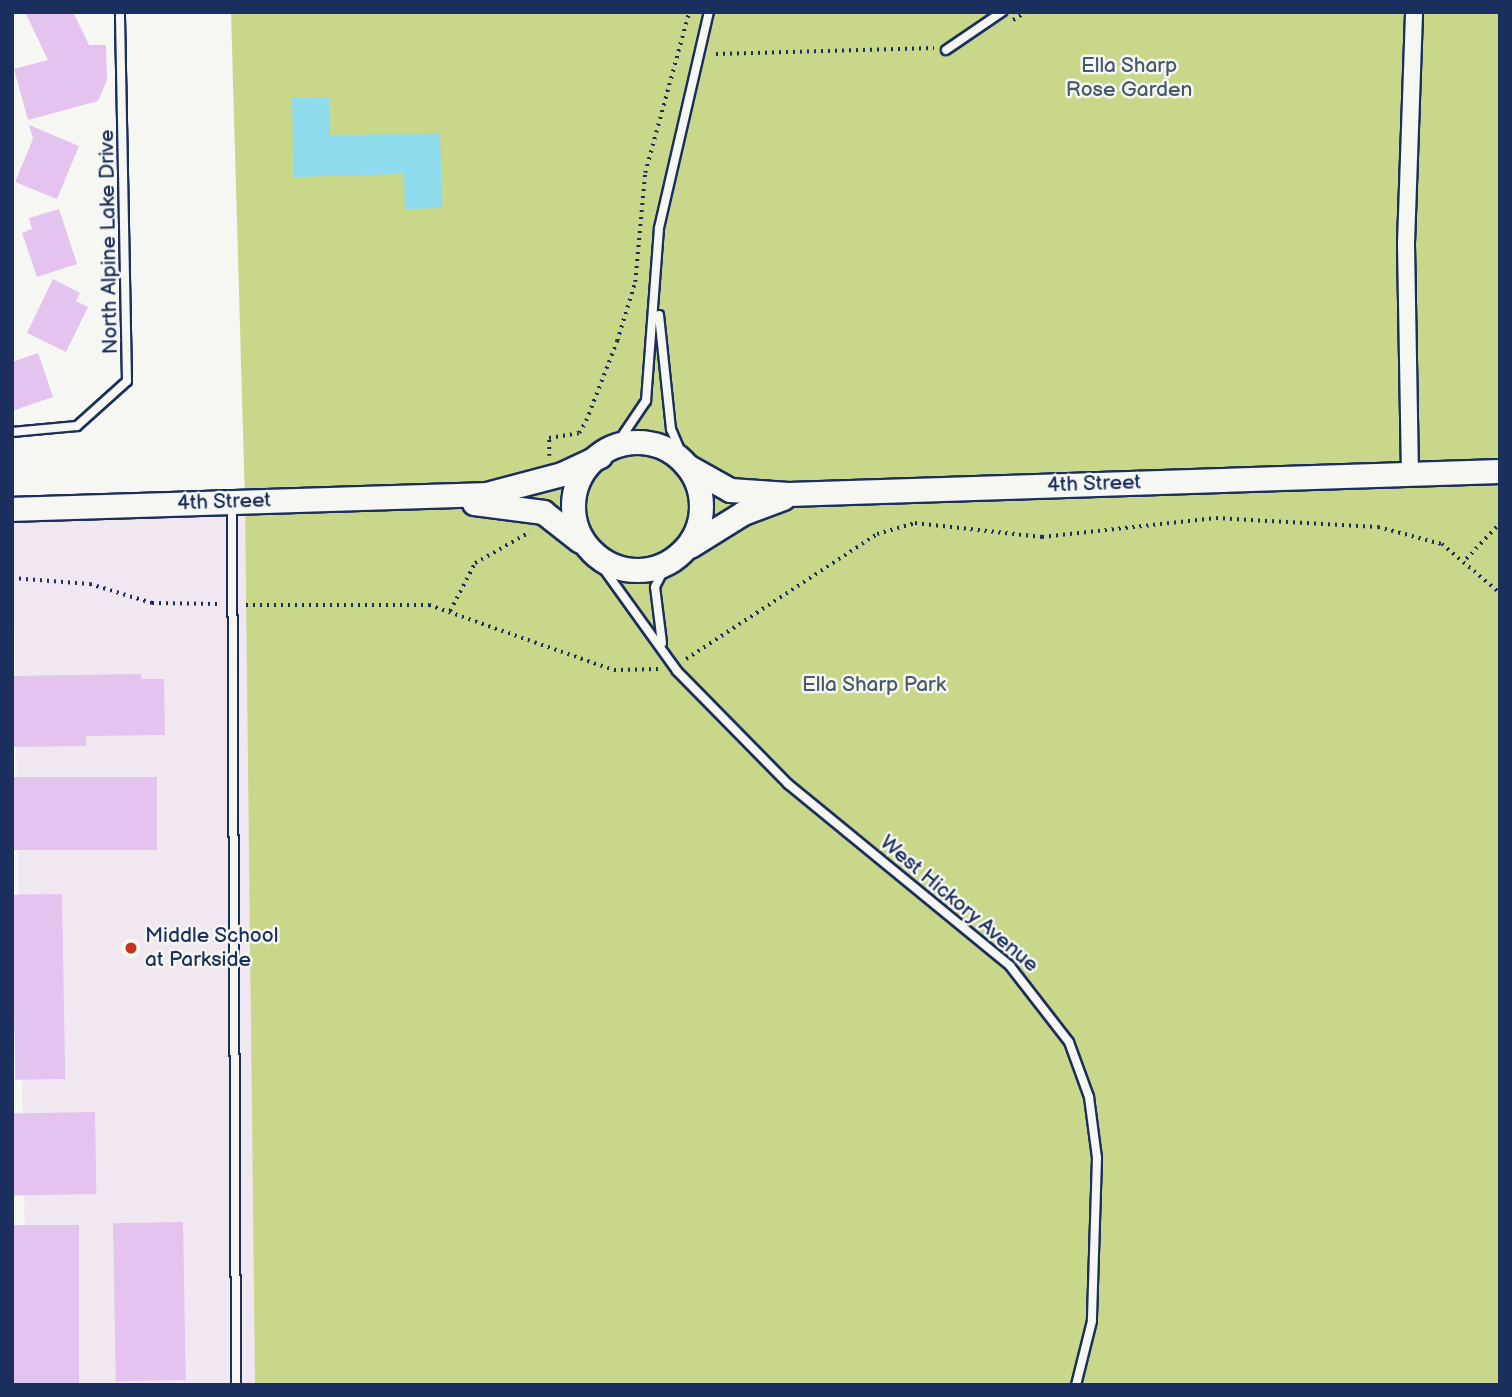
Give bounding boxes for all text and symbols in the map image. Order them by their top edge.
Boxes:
park label: Ella Sharp Rose Garden [1066,53,1192,103]
street label: North Alpine Lake Drive [94,129,124,355]
street label: 4th Street [1046,470,1142,498]
street label: 4th Street [176,488,272,516]
park label: Ella Sharp Park [802,672,946,698]
street label: West Hickory Avenue [874,830,1044,978]
place label: Middle School at Parkside [145,923,279,973]
marker: Middle School at Parkside [123,940,139,956]

